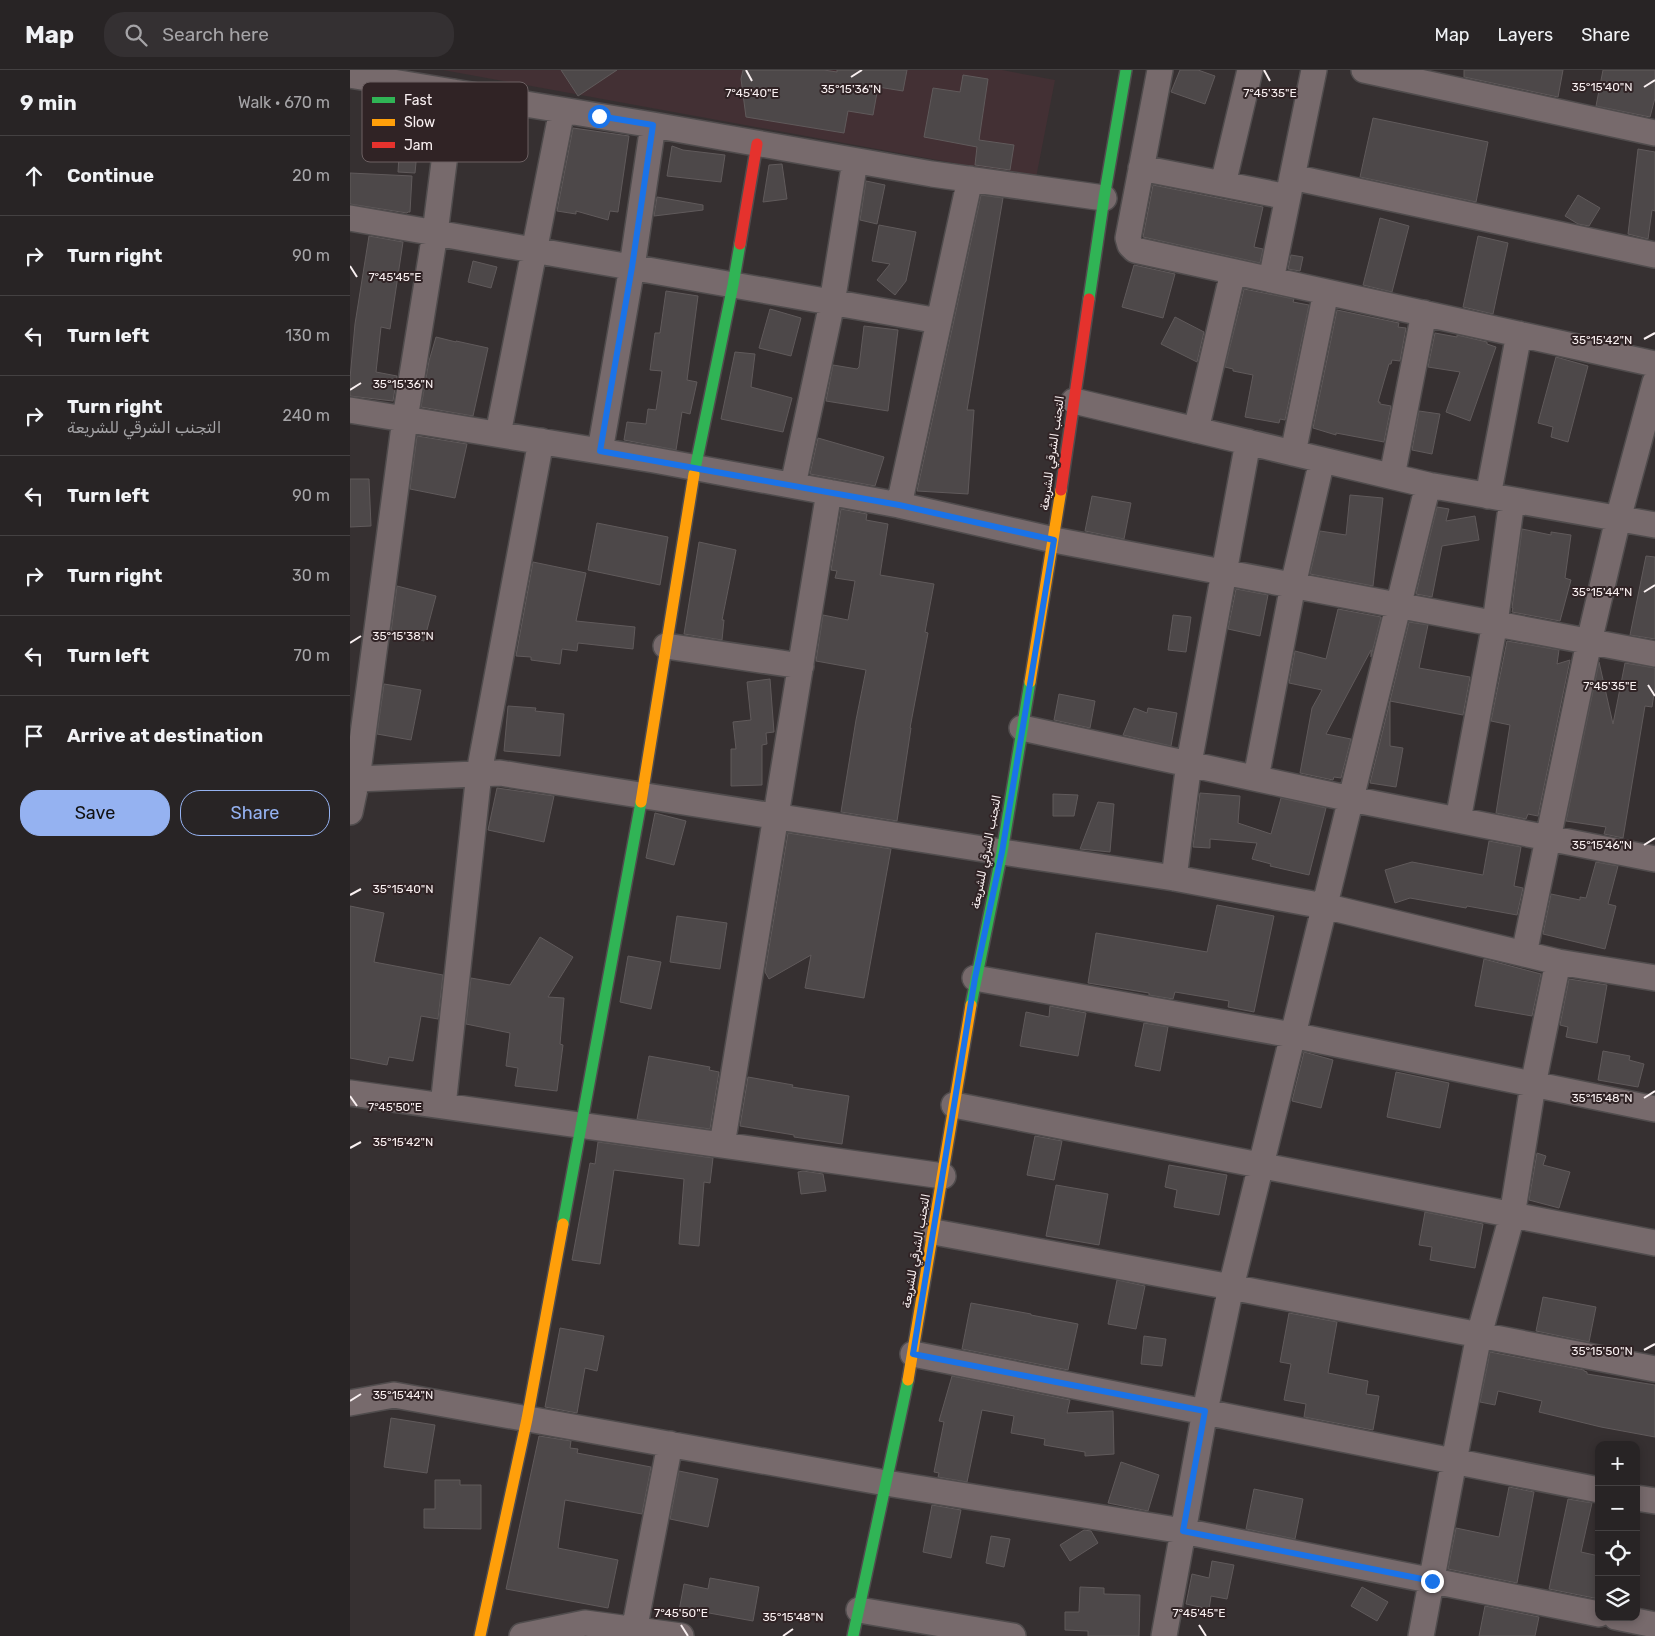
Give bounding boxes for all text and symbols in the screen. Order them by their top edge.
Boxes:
search box [104,12,454,57]
text: Map [25,21,74,49]
icon: search [122,21,150,49]
text: Search here [162,23,269,46]
text: Map [1435,24,1470,46]
text: Layers [1498,24,1553,46]
text: Share [1581,24,1630,46]
text: 35°15'40"N [1571,80,1633,94]
legend [362,82,528,162]
text: 35°15'36"N [821,82,881,96]
text: 7°45'40"E [725,86,779,100]
text: 7°45'35"E [1243,86,1297,100]
text: 9 min [20,90,77,115]
text: Fast [404,92,433,109]
text: Walk · 670 m [238,93,330,112]
route start [588,105,611,128]
text: Slow [404,114,435,131]
text: Jam [404,137,433,154]
icon: ahead [20,162,48,190]
text: Continue [67,164,154,187]
text: 20 m [292,166,330,185]
icon: right [20,242,48,270]
text: Turn right [67,244,162,267]
text: 90 m [292,246,330,265]
text: 7°45'45"E [368,270,422,284]
icon: left [20,322,48,350]
text: Turn left [67,324,149,347]
text: 130 m [285,326,330,345]
text: 35°15'42"N [1572,333,1632,347]
text: 35°15'36"N [373,377,433,391]
text: Turn right [67,395,162,418]
street label: التجنب الشرقي للشريعة [1037,395,1069,512]
icon: right [20,402,48,430]
text: 240 m [283,406,330,425]
text: التجنب الشرقي للشريعة [67,418,221,437]
icon: left [20,482,48,510]
text: Turn left [67,484,149,507]
text: 90 m [292,486,330,505]
icon: right [20,562,48,590]
text: Turn right [67,564,162,587]
text: 30 m [292,566,330,585]
text: 35°15'44"N [1572,585,1632,599]
text: 35°15'38"N [372,629,434,643]
icon: left [20,642,48,670]
text: Turn left [67,644,149,667]
text: 70 m [293,646,330,665]
text: 7°45'35"E [1583,679,1637,693]
icon: arrive [20,722,48,750]
text: Arrive at destination [67,724,263,747]
button: Save [20,790,170,836]
button: Share [180,790,330,836]
street label: التجنب الشرقي للشريعة [968,794,1006,911]
text: 35°15'46"N [1572,838,1632,852]
text: 35°15'40"N [372,882,434,896]
text: 35°15'48"N [1571,1091,1633,1105]
text: 7°45'50"E [368,1100,422,1114]
text: 35°15'42"N [373,1135,433,1149]
street label: التجنب الشرقي للشريعة [899,1193,935,1310]
text: 35°15'50"N [1571,1344,1633,1358]
text: 35°15'44"N [373,1388,433,1402]
map controls [1595,1441,1640,1621]
button: + [1595,1441,1640,1486]
button: − [1595,1486,1640,1531]
button: locate [1595,1531,1640,1576]
route end [1421,1570,1444,1593]
button: layers [1595,1576,1640,1621]
text: 7°45'50"E [654,1606,708,1620]
text: 7°45'45"E [1172,1606,1226,1620]
text: 35°15'48"N [762,1610,824,1624]

